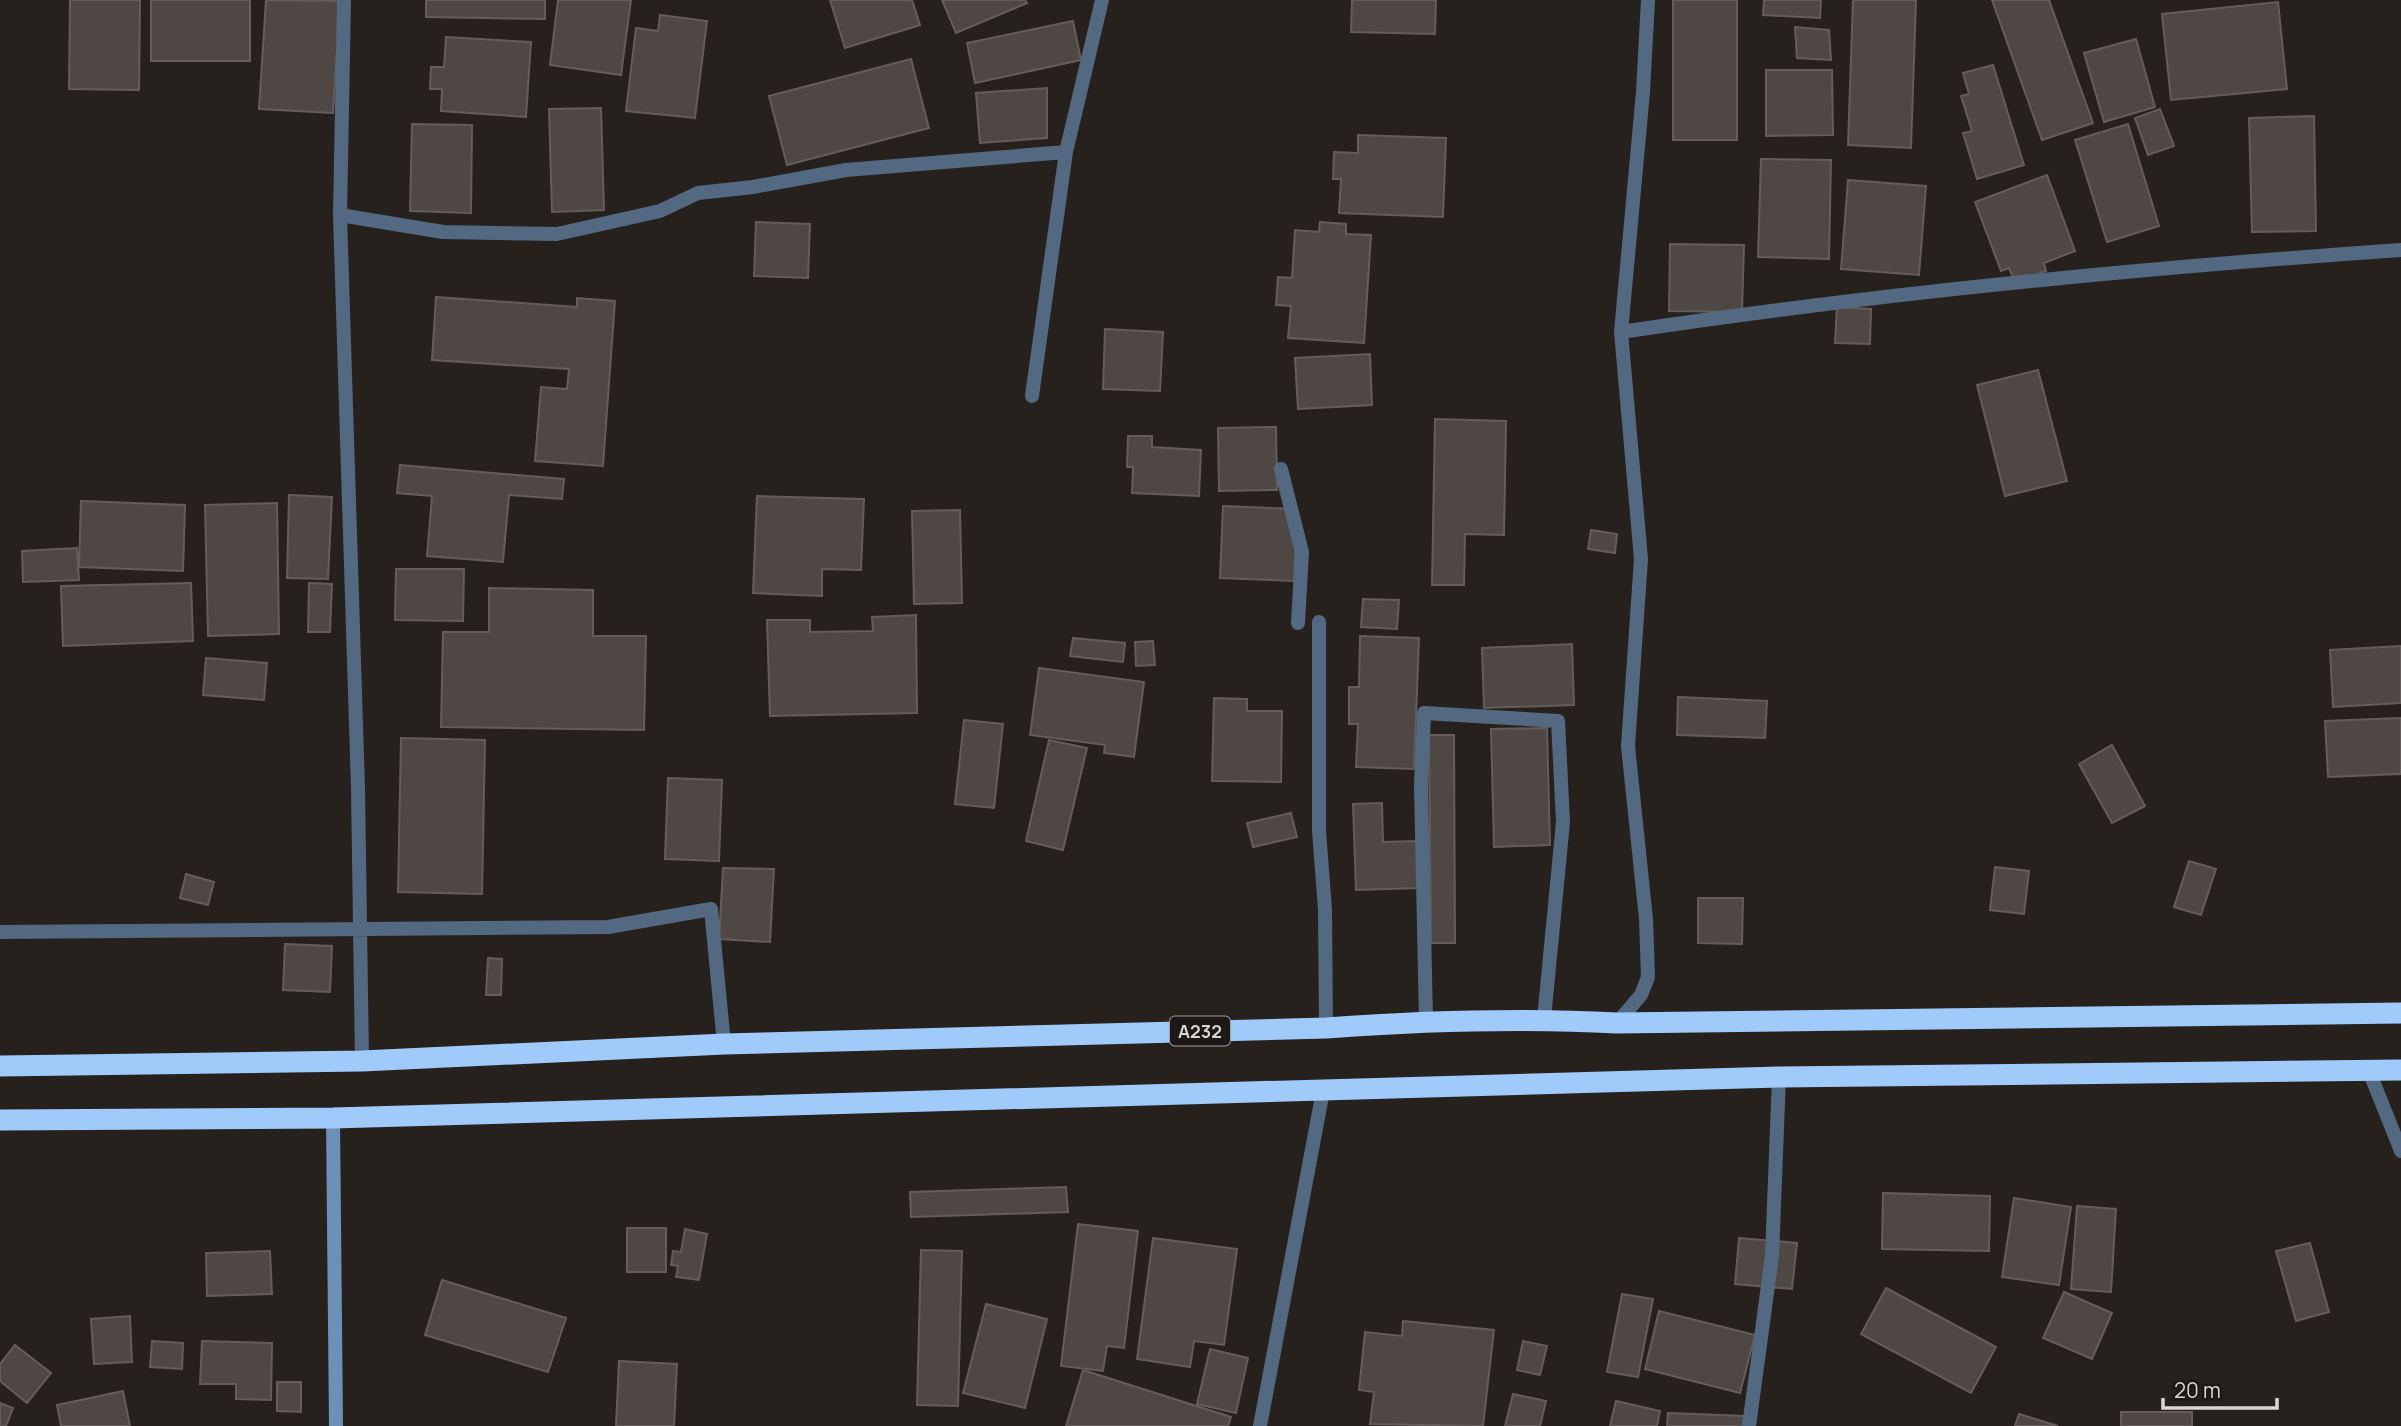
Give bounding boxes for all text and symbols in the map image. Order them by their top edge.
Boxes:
road number: A232 [1170,1016,1230,1046]
scale bar [2163,1366,2277,1410]
text: 20 m [2174,1376,2221,1404]

